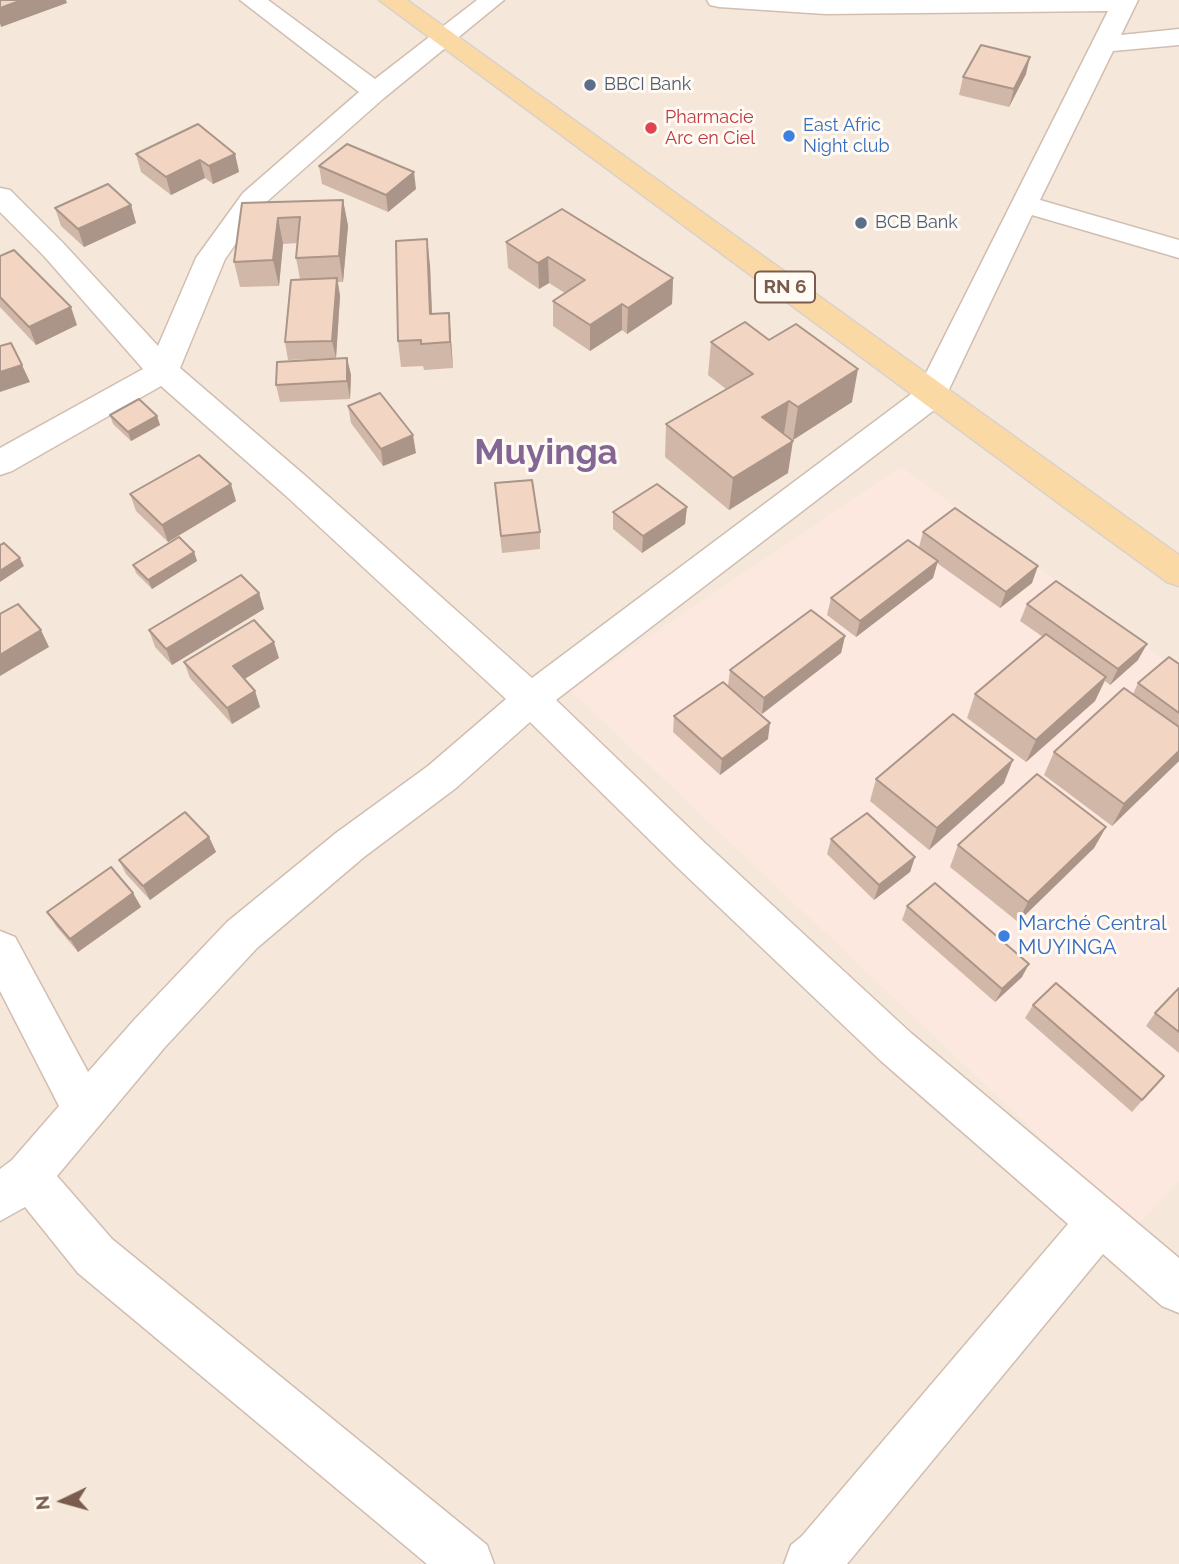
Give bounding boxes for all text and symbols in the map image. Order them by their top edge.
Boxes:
place label: BBCI Bank [604,74,691,96]
marker: BBCI Bank [582,77,598,93]
place label: Pharmacie Arc en Ciel [665,107,755,150]
place label: East Afric Night club [803,115,890,158]
marker: Pharmacie Arc en Ciel [643,120,659,136]
marker: East Afric Night club [781,128,797,144]
place label: BCB Bank [875,212,958,234]
marker: BCB Bank [853,215,869,231]
road number: RN 6 [755,272,815,302]
district label: Muyinga [474,432,618,474]
place label: Marché Central MUYINGA [1018,911,1167,961]
marker: Marché Central MUYINGA [996,928,1012,944]
north arrow [28,1466,98,1536]
text: N [30,1495,54,1511]

